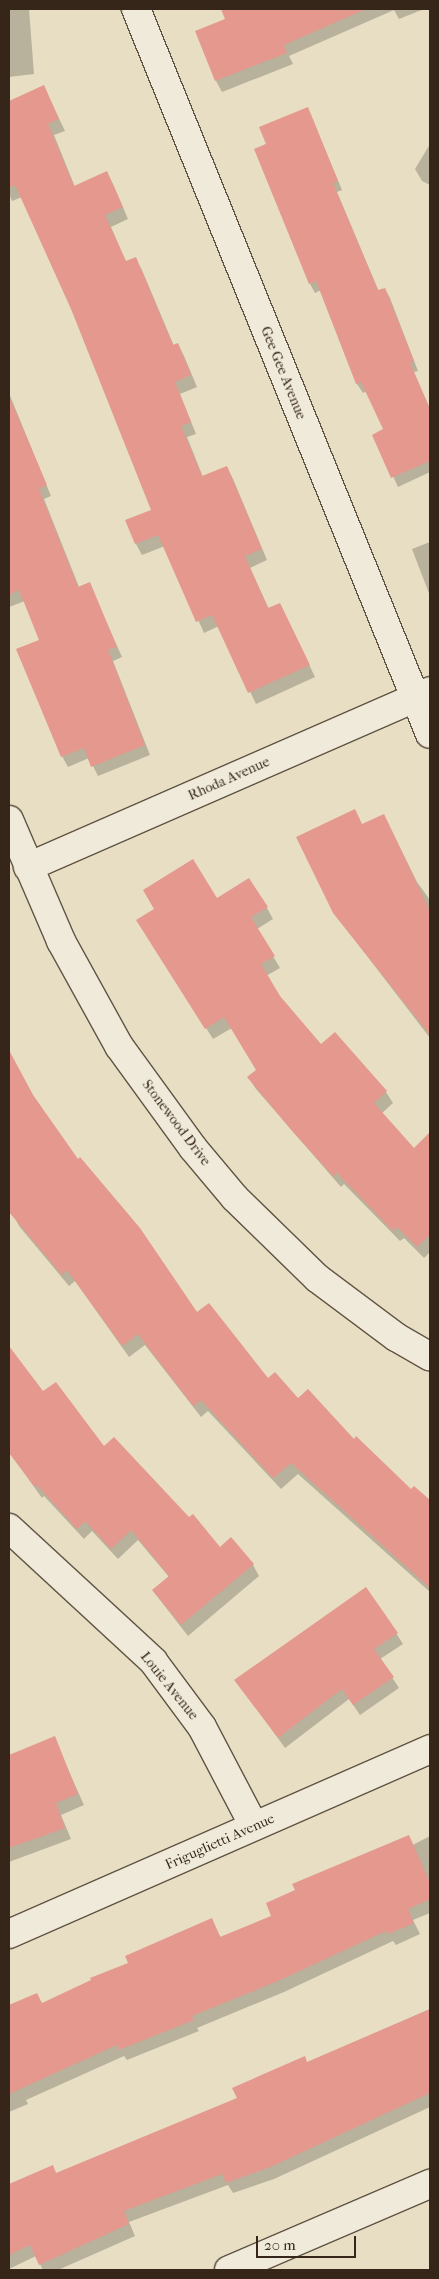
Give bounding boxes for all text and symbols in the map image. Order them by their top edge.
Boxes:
street label: Gee Gee Avenue [257,324,309,422]
street label: Rhoda Avenue [186,754,272,804]
street label: Stonewood Drive [138,1077,214,1169]
street label: Louie Avenue [136,1649,202,1723]
street label: Friguglietti Avenue [163,1810,277,1874]
scale bar [259,2226,359,2258]
text: 20 m [264,2236,296,2254]

